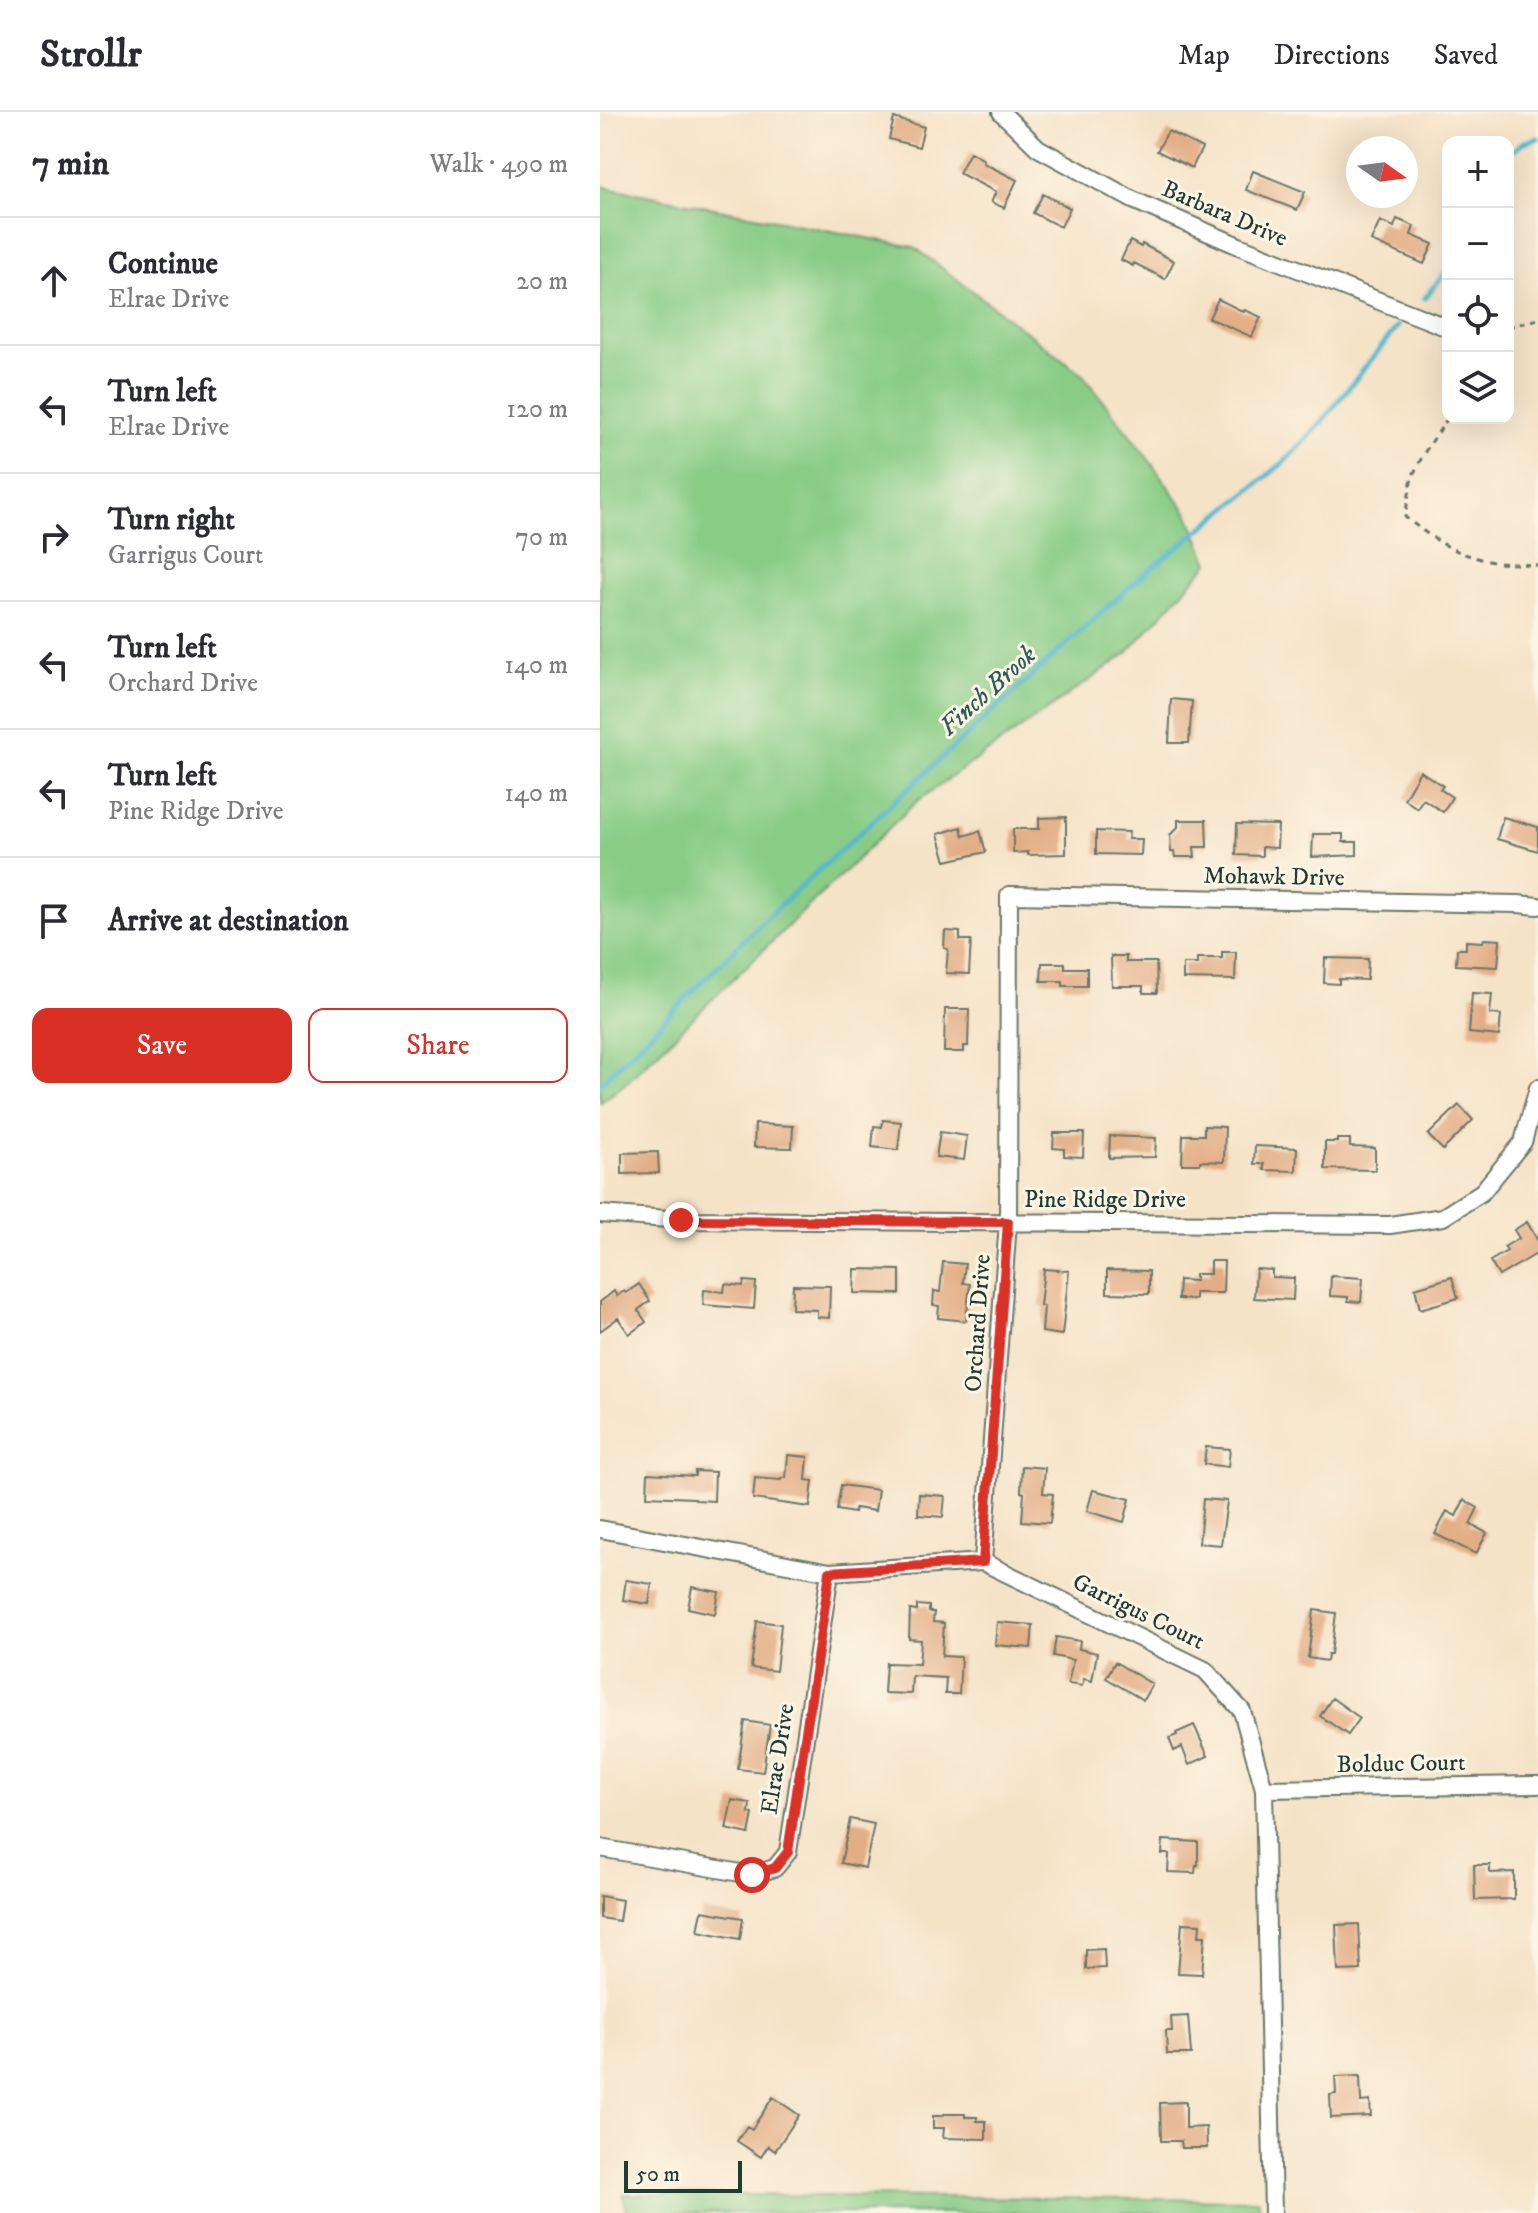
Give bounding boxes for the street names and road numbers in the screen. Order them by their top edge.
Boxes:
street label: Barbara Drive [1157,174,1292,254]
street label: Mohawk Drive [1203,861,1345,893]
street label: Pine Ridge Drive [1024,1185,1186,1215]
street label: Orchard Drive [958,1253,998,1393]
street label: Garrigus Court [1068,1567,1210,1657]
street label: Elrae Drive [754,1702,802,1817]
street label: Bolduc Court [1336,1748,1466,1780]

